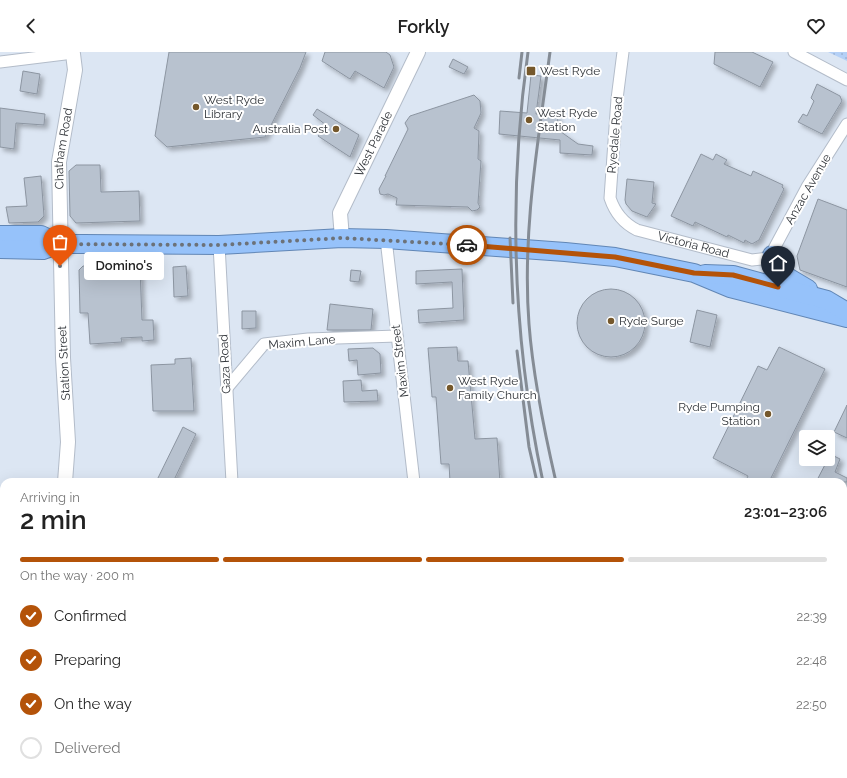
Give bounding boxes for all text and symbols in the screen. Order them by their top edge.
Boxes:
icon: back [20,15,42,37]
icon: heart [805,15,827,37]
text: Forkly [397,16,450,37]
place label: West Ryde [540,64,600,78]
marker: West Ryde [525,65,537,77]
place label: West Ryde Library [204,93,264,121]
street label: Ryedale Road [605,96,625,174]
marker: West Ryde Library [191,102,201,112]
place label: West Ryde Station [537,106,597,134]
street label: Chatham Road [52,107,75,190]
street label: West Parade [352,109,395,179]
marker: West Ryde Station [524,115,534,125]
place label: Australia Post [253,122,328,136]
marker: Australia Post [331,124,341,134]
street label: Anzac Avenue [782,151,834,227]
pin [43,225,77,266]
courier [447,225,487,265]
street label: Victoria Road [656,229,731,261]
icon: bag [49,231,71,253]
icon: car [456,234,478,256]
pin [761,246,795,287]
callout: Domino's [84,252,164,280]
icon: home [767,252,789,274]
text: Domino's [96,258,152,273]
place label: Ryde Surge [619,314,684,328]
marker: Ryde Surge [606,316,616,326]
street label: Maxim Street [389,324,411,398]
street label: Station Street [55,325,73,401]
street label: Maxim Lane [268,332,336,352]
street label: Gaza Road [216,334,234,394]
place label: West Ryde Family Church [458,374,537,402]
marker: West Ryde Family Church [445,383,455,393]
place label: Ryde Pumping Station [678,400,760,428]
marker: Ryde Pumping Station [763,409,773,419]
map controls [799,430,835,466]
button: layers [799,430,835,466]
text: Arriving in [20,490,80,505]
text: 23:01–23:06 [744,503,827,521]
text: 2 min [20,505,87,535]
text: On the way · 200 m [20,568,134,583]
icon: check [20,605,42,627]
text: Confirmed [54,607,127,625]
text: 22:39 [796,609,827,624]
icon: check [20,649,42,671]
text: Preparing [54,651,121,669]
text: 22:48 [796,653,827,668]
icon: check [20,693,42,715]
text: On the way [54,695,132,713]
text: 22:50 [796,697,827,712]
text: Delivered [54,739,121,757]

